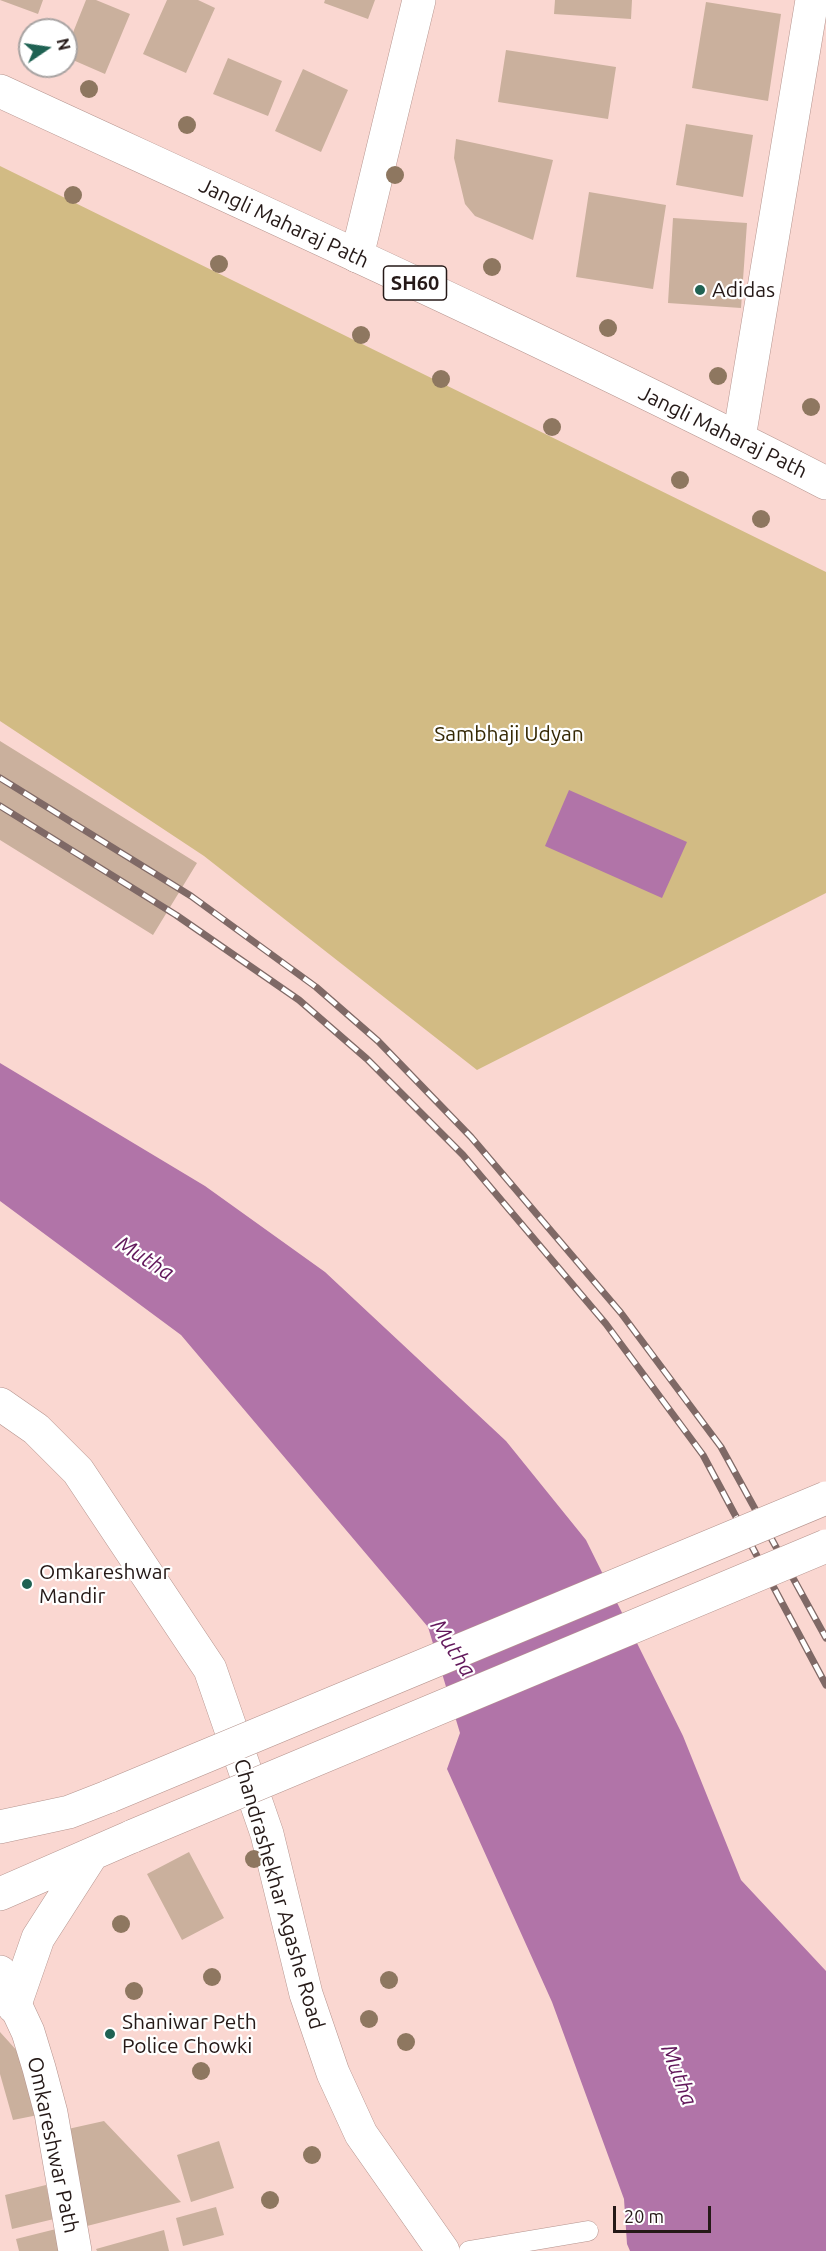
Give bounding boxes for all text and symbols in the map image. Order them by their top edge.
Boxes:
north arrow [18,18,78,78]
text: N [53,37,74,52]
street label: Jangli Maharaj Path [195,173,373,273]
road number: SH60 [384,266,446,300]
place label: Adidas [712,277,775,303]
marker: Adidas [693,283,707,297]
street label: Jangli Maharaj Path [635,380,811,484]
park label: Sambhaji Udyan [434,721,584,747]
water label: Mutha [111,1230,179,1286]
place label: Omkareshwar Mandir [39,1559,170,1609]
marker: Omkareshwar Mandir [20,1577,34,1591]
water label: Mutha [425,1614,481,1682]
street label: Chandrashekhar Agashe Road [228,1756,330,2032]
place label: Shaniwar Peth Police Chowki [122,2009,257,2059]
marker: Shaniwar Peth Police Chowki [103,2027,117,2041]
water label: Mutha [655,2041,703,2109]
street label: Omkareshwar Path [22,2055,84,2235]
scale bar [616,2194,714,2232]
text: 20 m [624,2206,664,2226]

